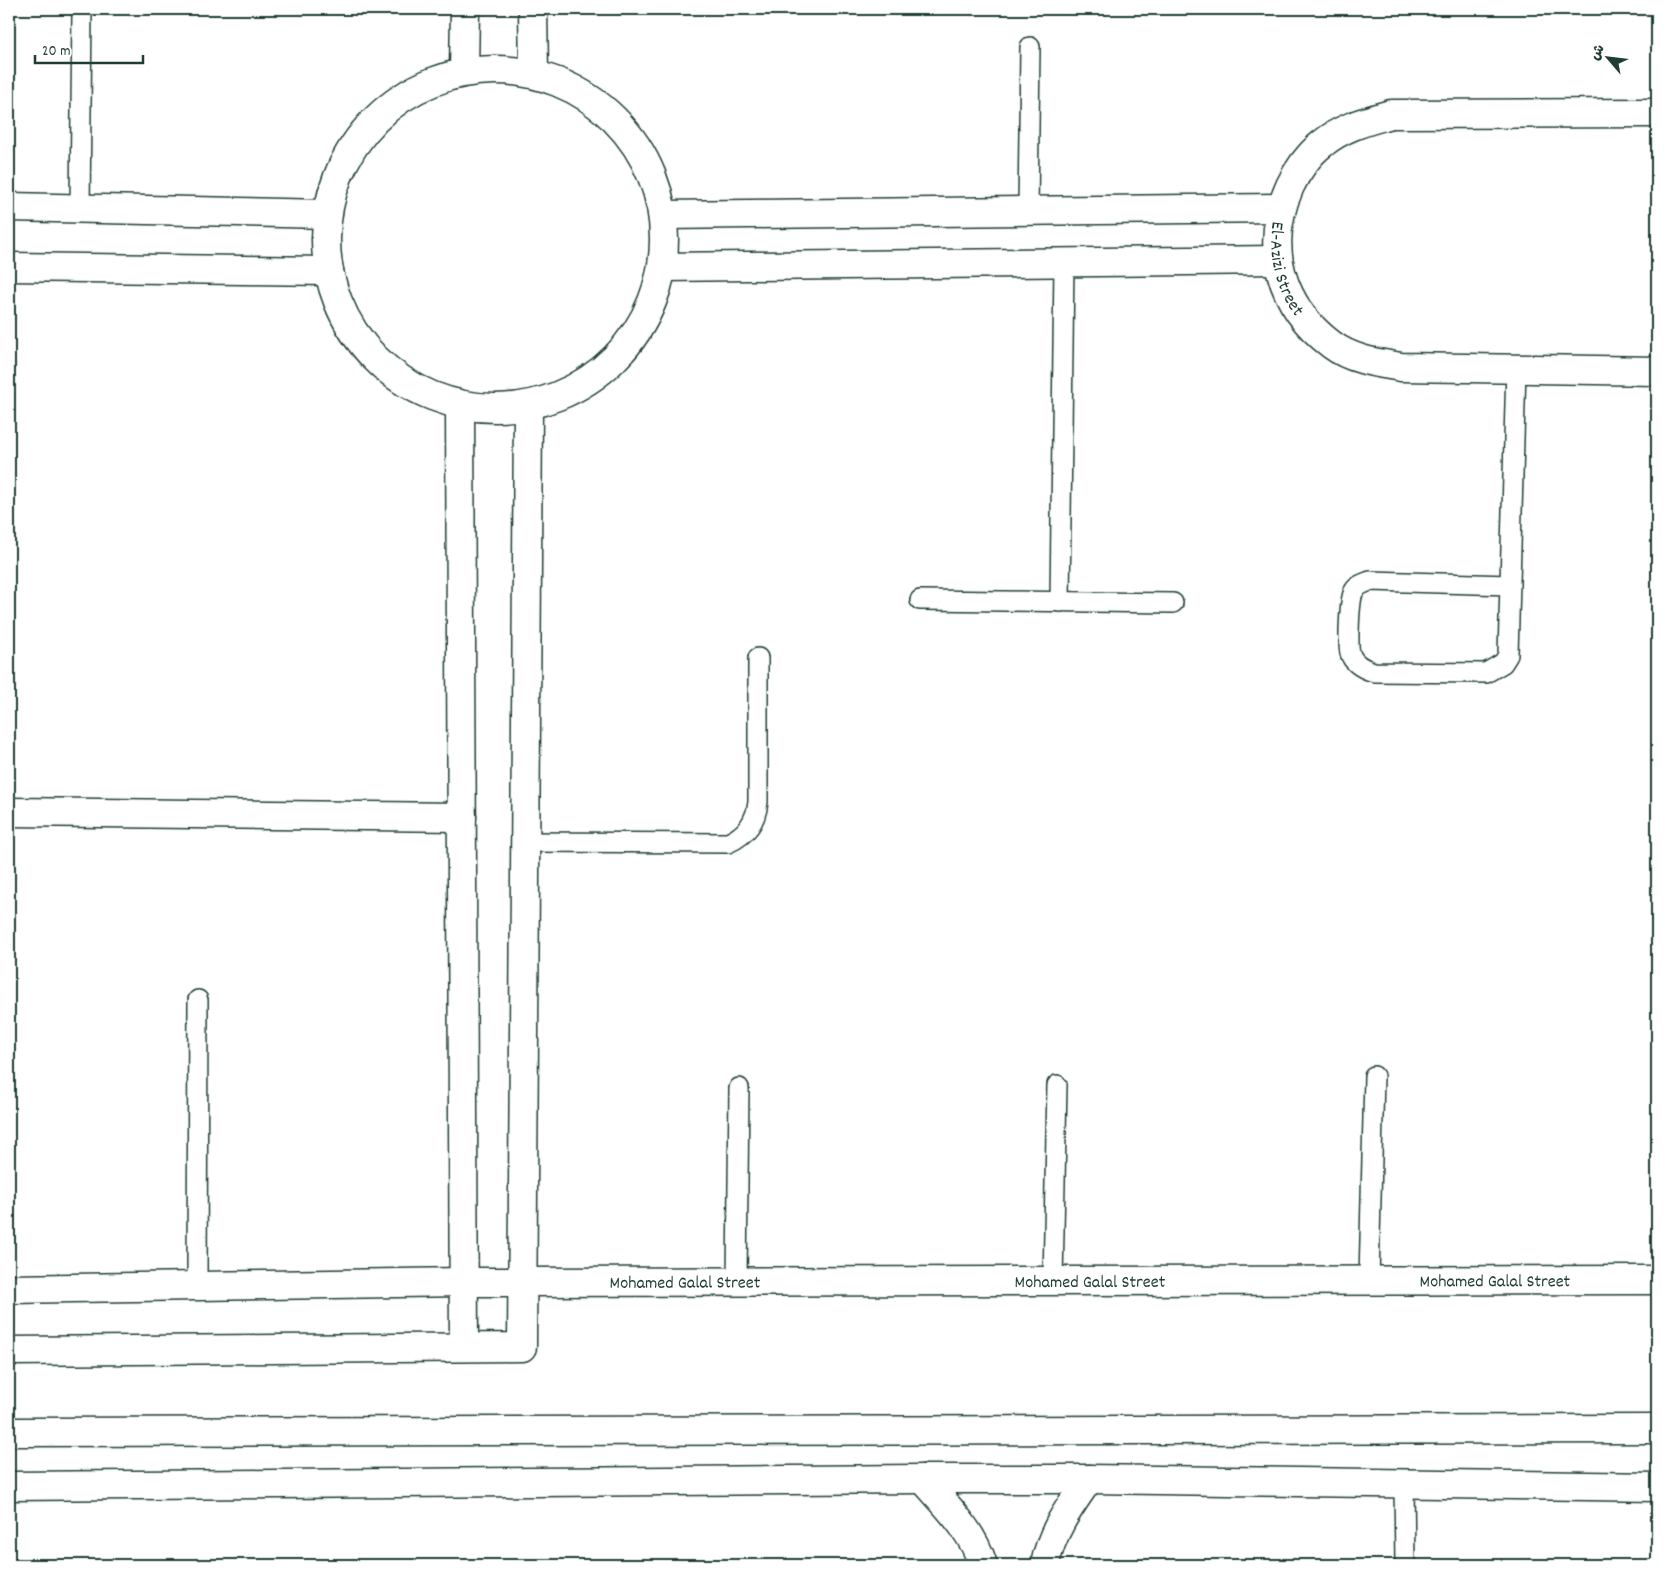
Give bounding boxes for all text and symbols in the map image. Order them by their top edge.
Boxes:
scale bar [35,32,142,64]
north arrow [1584,32,1634,82]
text: 20 m [42,41,70,63]
text: ش [1586,41,1611,64]
street label: El-Azizi Street [1262,220,1309,322]
street label: Mohamed Galal Street [1420,1270,1571,1295]
street label: Mohamed Galal Street [1015,1271,1166,1296]
street label: Mohamed Galal Street [610,1272,761,1297]

